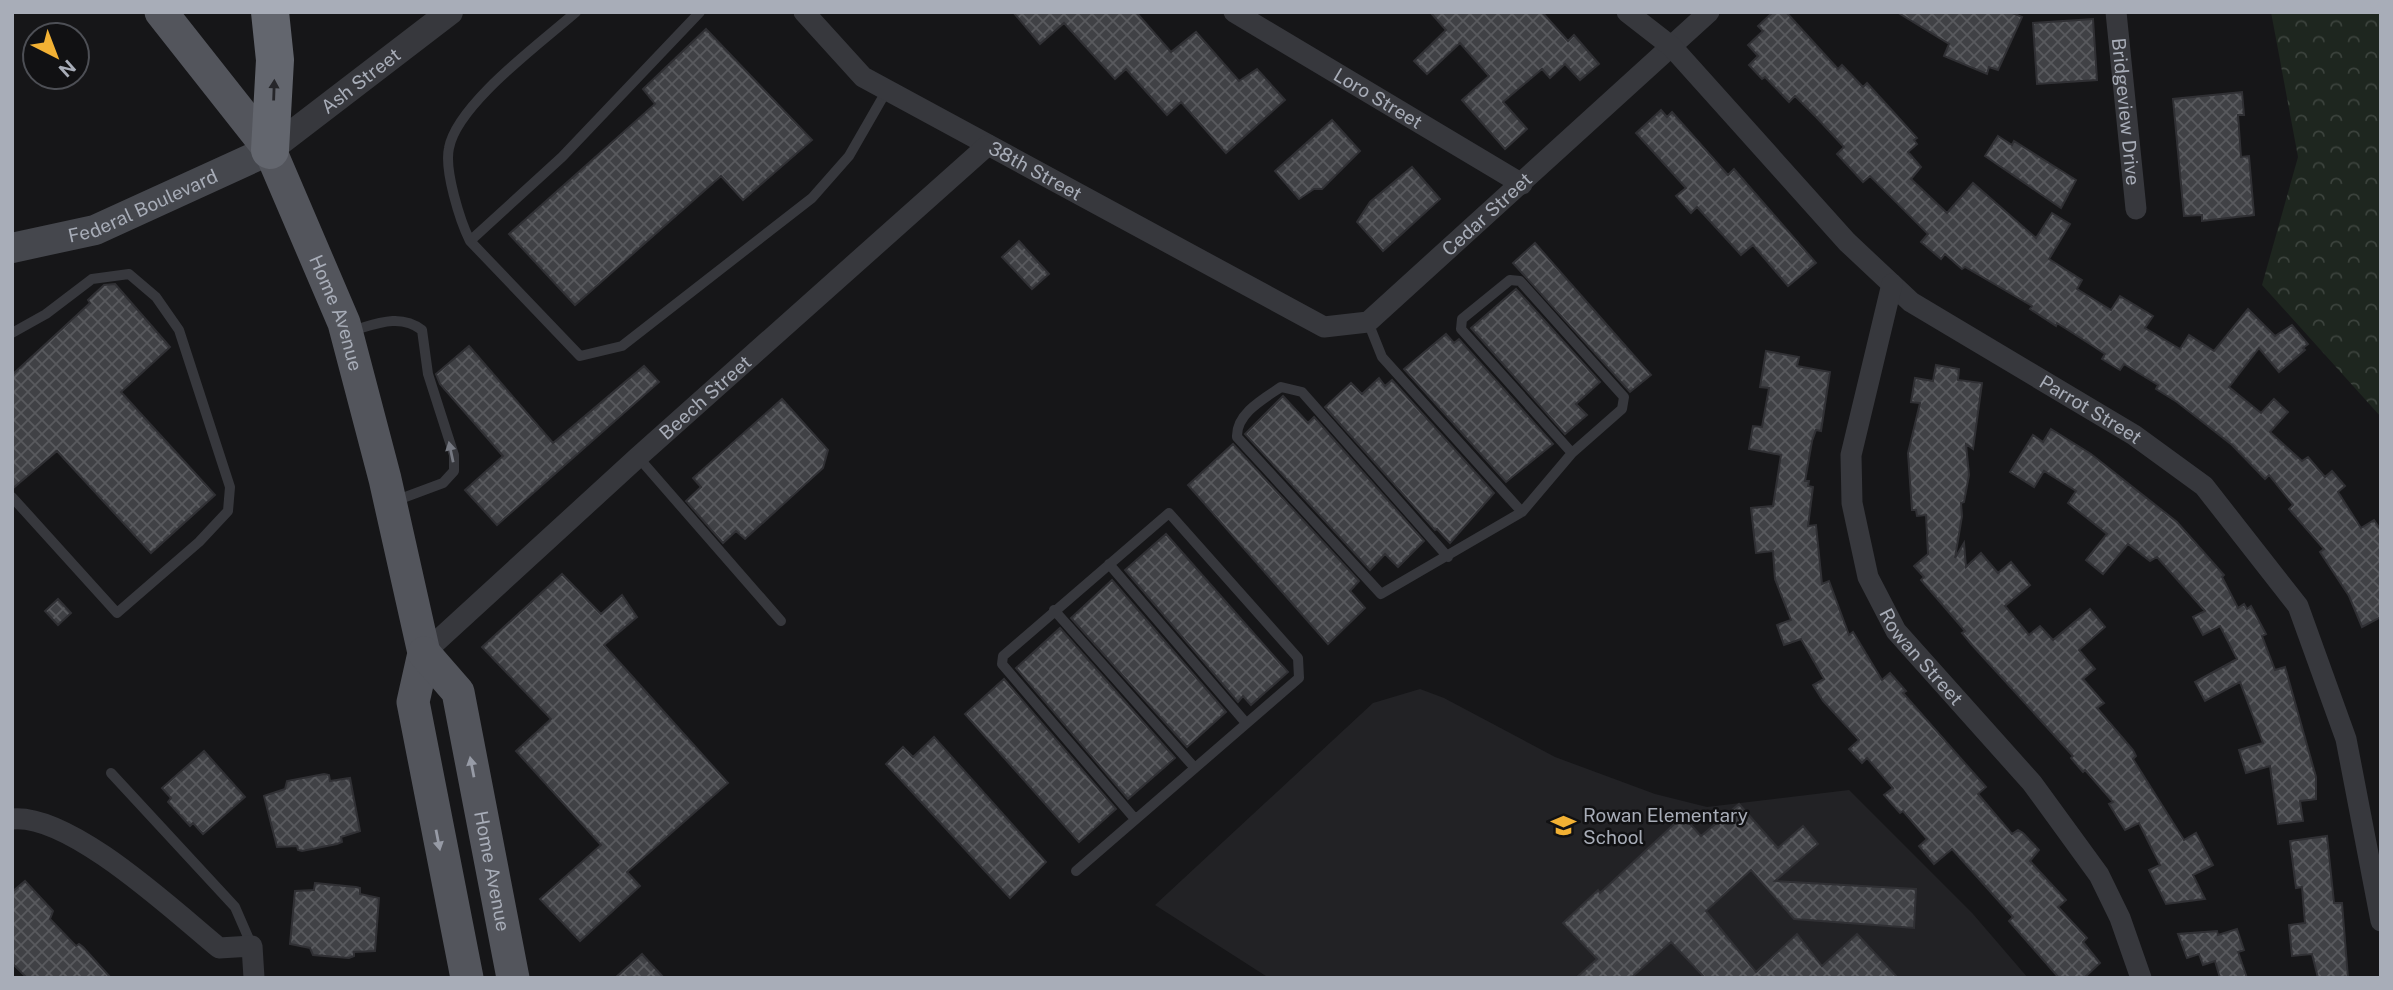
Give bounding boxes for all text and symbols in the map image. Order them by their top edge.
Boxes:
north arrow [21,21,91,91]
street label: Bridgeview Drive [2108,37,2145,186]
street label: Ash Street [316,43,404,118]
text: N [54,55,80,82]
street label: Loro Street [1330,63,1427,133]
one-way arrow [269,79,280,101]
street label: 38th Street [985,136,1086,205]
street label: Federal Boulevard [66,164,221,247]
street label: Cedar Street [1437,168,1536,260]
street label: Home Avenue [305,251,367,373]
street label: Beech Street [655,351,756,444]
street label: Parrot Street [2036,370,2146,448]
one-way arrow [446,441,457,463]
street label: Rowan Street [1875,605,1968,709]
one-way arrow [466,755,477,777]
place label: Rowan Elementary School [1583,804,1748,848]
street label: Home Avenue [470,809,515,933]
school or university icon: Rowan Elementary School [1549,812,1577,840]
one-way arrow [433,829,444,851]

